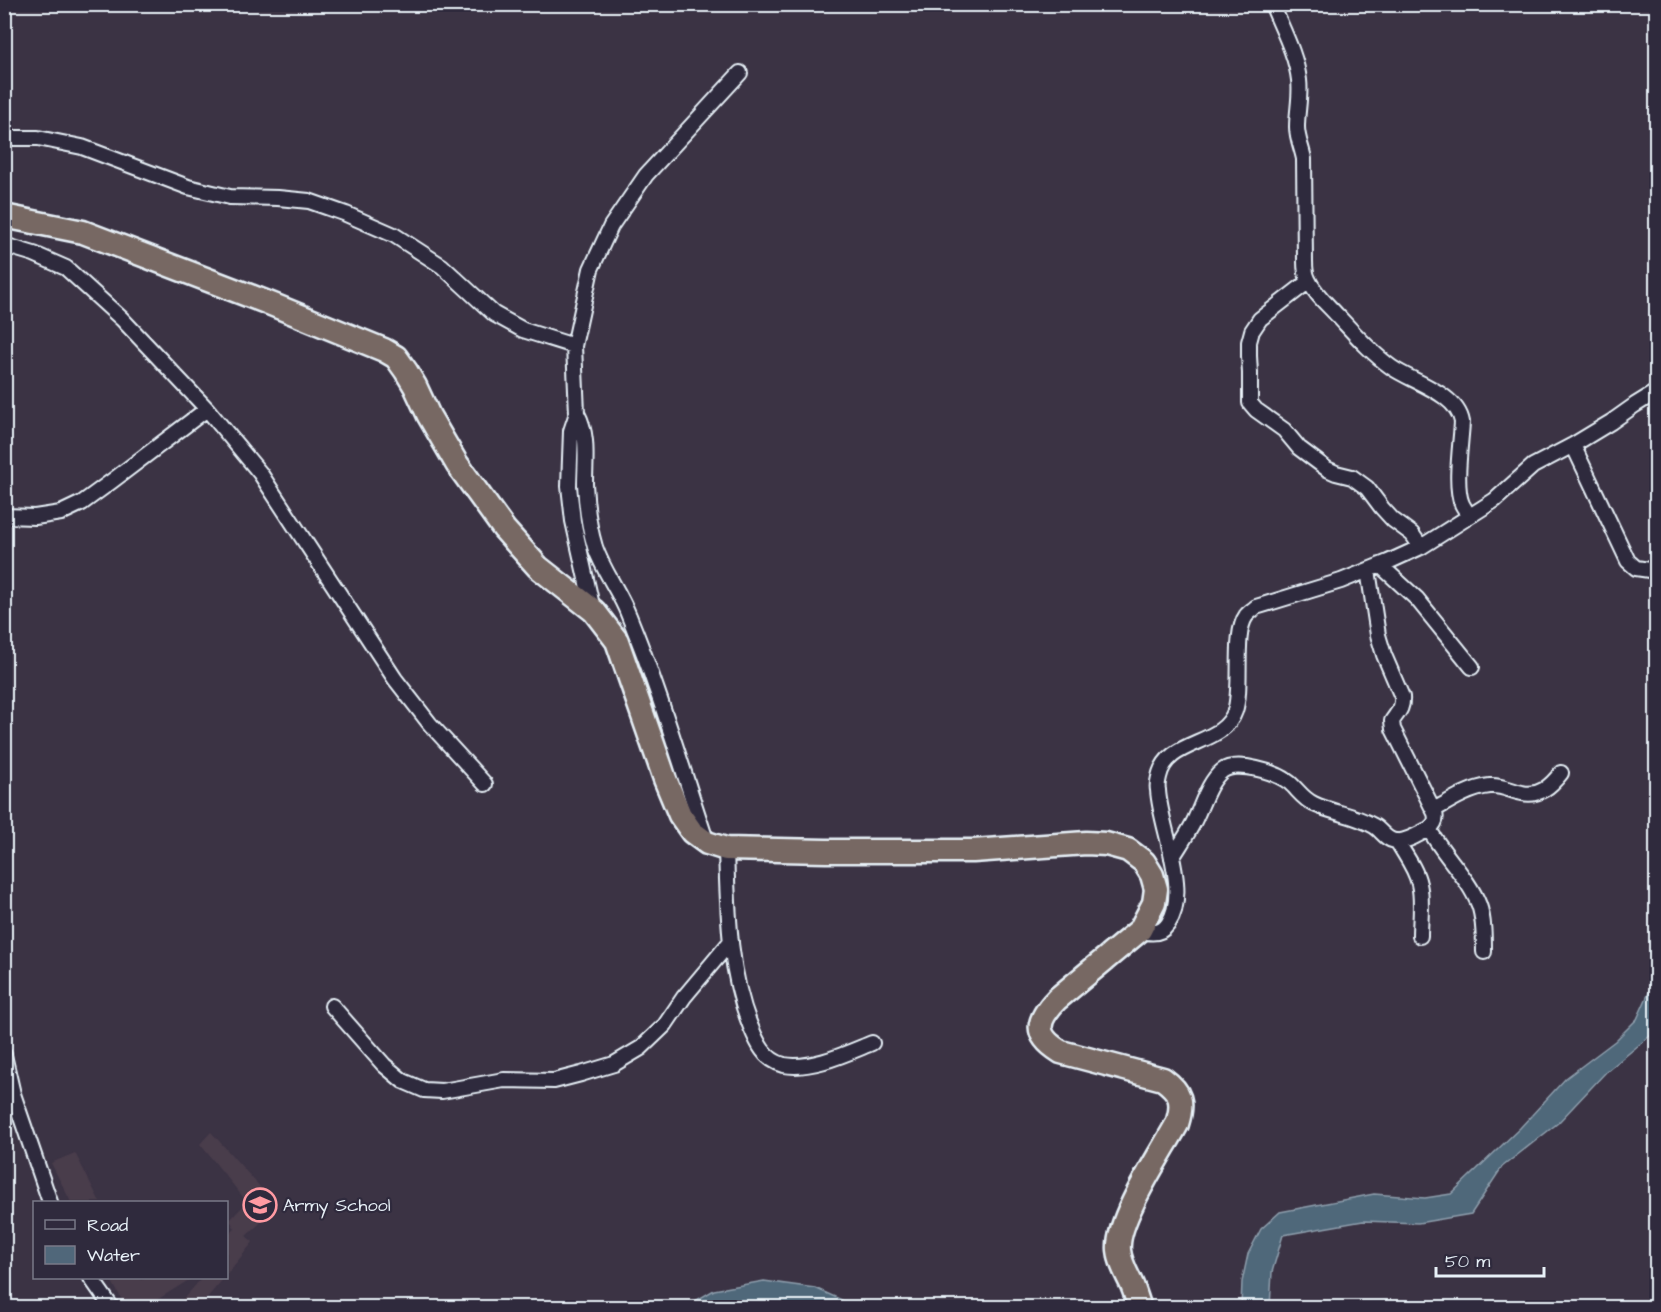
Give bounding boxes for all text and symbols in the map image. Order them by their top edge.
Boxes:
school or university icon: Army School [242,1187,278,1223]
place label: Army School [283,1193,391,1219]
legend [33,1201,228,1279]
text: Road [87,1213,128,1238]
scale bar [1436,1240,1544,1278]
text: Water [87,1243,140,1268]
text: 50 m [1445,1249,1490,1274]

